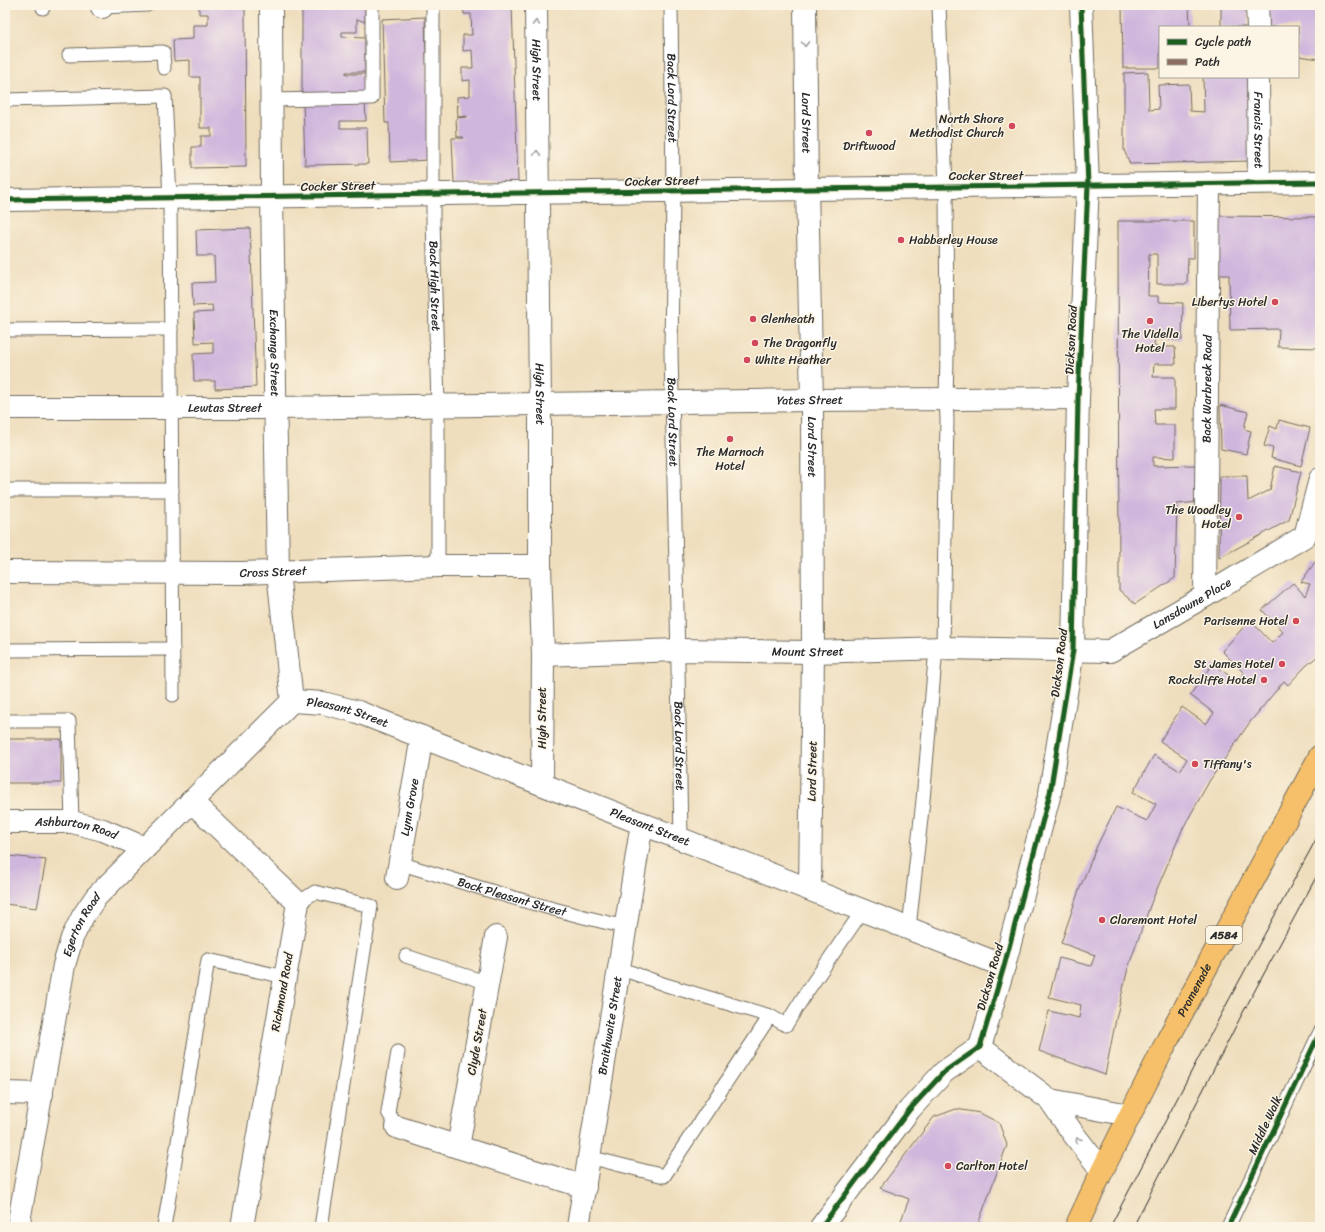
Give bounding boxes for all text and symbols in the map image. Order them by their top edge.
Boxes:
one-way arrow [532,20,540,26]
legend [1159,26,1299,78]
text: Cycle path [1195,31,1251,53]
street label: High Street [525,39,548,101]
one-way arrow [801,41,809,47]
text: Path [1195,51,1220,73]
street label: Back Lord Street [661,53,683,143]
street label: Francis Street [1247,91,1270,169]
street label: Lord Street [795,92,818,154]
place label: North Shore Methodist Church [909,108,1004,144]
marker: North Shore Methodist Church [1007,121,1017,131]
marker: Driftwood [864,128,874,138]
place label: Driftwood [843,135,896,157]
one-way arrow [533,150,541,156]
street label: Cocker Street [949,165,1024,187]
street label: Cocker Street [624,169,701,193]
street label: Cocker Street [300,174,377,198]
place label: Habberley House [909,229,998,251]
marker: Habberley House [896,235,906,245]
street label: Back High Street [423,240,447,332]
place label: Libertys Hotel [1192,291,1268,313]
marker: Libertys Hotel [1270,297,1280,307]
street label: Dickson Road [1058,304,1084,375]
place label: Glenheath [761,308,815,330]
street label: Exchange Street [263,309,286,397]
marker: Glenheath [748,314,758,324]
marker: The Vidella Hotel [1145,316,1155,326]
place label: The Vidella Hotel [1121,323,1179,359]
place label: The Dragonfly [763,332,837,354]
street label: Back Warbreck Road [1195,334,1219,443]
marker: The Dragonfly [750,338,760,348]
place label: White Heather [755,349,832,371]
marker: White Heather [742,355,752,365]
street label: High Street [529,363,551,425]
street label: Back Lord Street [661,377,685,467]
street label: Yates Street [777,389,843,412]
street label: Lewtas Street [188,397,263,419]
street label: Lord Street [801,416,823,477]
marker: The Marnoch Hotel [725,434,735,444]
place label: The Marnoch Hotel [696,441,764,477]
place label: The Woodley Hotel [1165,499,1232,535]
marker: The Woodley Hotel [1234,512,1244,522]
street label: Cross Street [239,560,308,584]
street label: Lansdowne Place [1148,571,1236,635]
place label: Parisenne Hotel [1204,610,1289,632]
marker: Parisenne Hotel [1291,616,1301,626]
street label: Dickson Road [1044,627,1074,699]
street label: Mount Street [772,640,844,663]
place label: St James Hotel [1194,653,1275,675]
marker: St James Hotel [1277,659,1287,669]
place label: Rockcliffe Hotel [1169,669,1257,691]
marker: Rockcliffe Hotel [1259,675,1269,685]
street label: High Street [531,687,553,749]
street label: Pleasant Street [306,691,392,734]
street label: Back Lord Street [668,701,691,791]
street label: Lord Street [800,740,824,802]
place label: Tiffany's [1203,753,1252,775]
marker: Tiffany's [1190,759,1200,769]
street label: Lynn Grove [394,777,425,838]
street label: Pleasant Street [607,801,693,853]
street label: Ashburton Road [34,811,123,847]
street label: Back Pleasant Street [455,871,570,923]
street label: Egerton Road [56,886,107,959]
place label: Claremont Hotel [1110,909,1198,931]
marker: Claremont Hotel [1097,915,1107,925]
road number: A584 [1206,926,1242,944]
street label: Dickson Road [970,940,1010,1013]
street label: Richmond Road [264,950,300,1033]
street label: Promenade [1171,959,1218,1021]
street label: Braithwaite Street [591,974,629,1077]
street label: Clyde Street [460,1006,494,1077]
street label: Middle Walk [1242,1091,1289,1158]
one-way arrow [1076,1138,1083,1145]
place label: Carlton Hotel [956,1155,1028,1177]
marker: Carlton Hotel [943,1161,953,1171]

